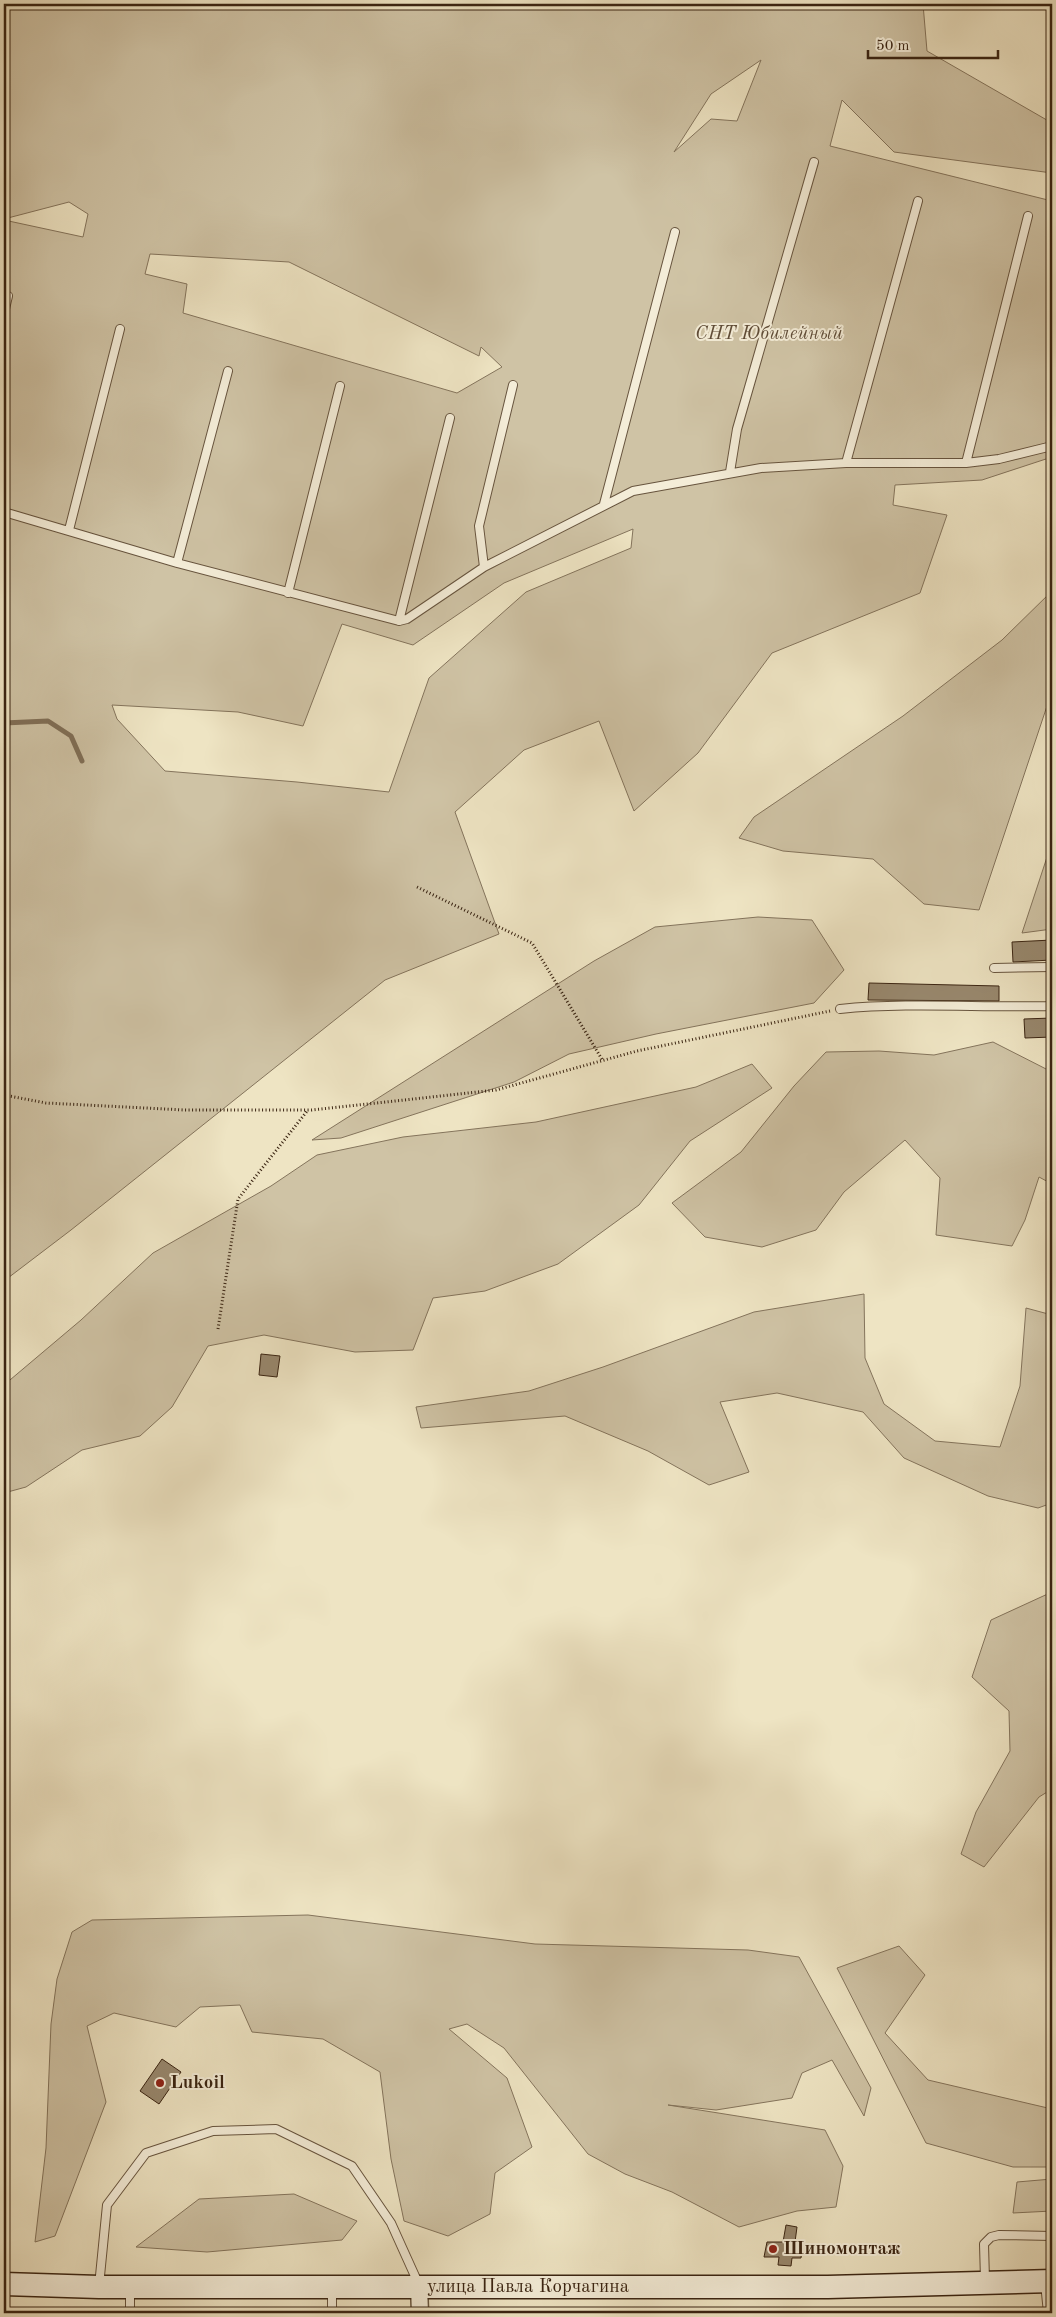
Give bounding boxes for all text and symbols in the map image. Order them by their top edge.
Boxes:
scale bar [868,28,998,60]
text: 50 m [876,39,910,54]
park label: СНТ Юбилейный [695,324,843,344]
place label: Lukoil [170,2074,225,2093]
marker: Lukoil [154,2077,166,2089]
place label: Шиномонтаж [783,2240,901,2259]
marker: Шиномонтаж [767,2243,779,2255]
street label: улица Павла Корчагина [427,2278,630,2297]

